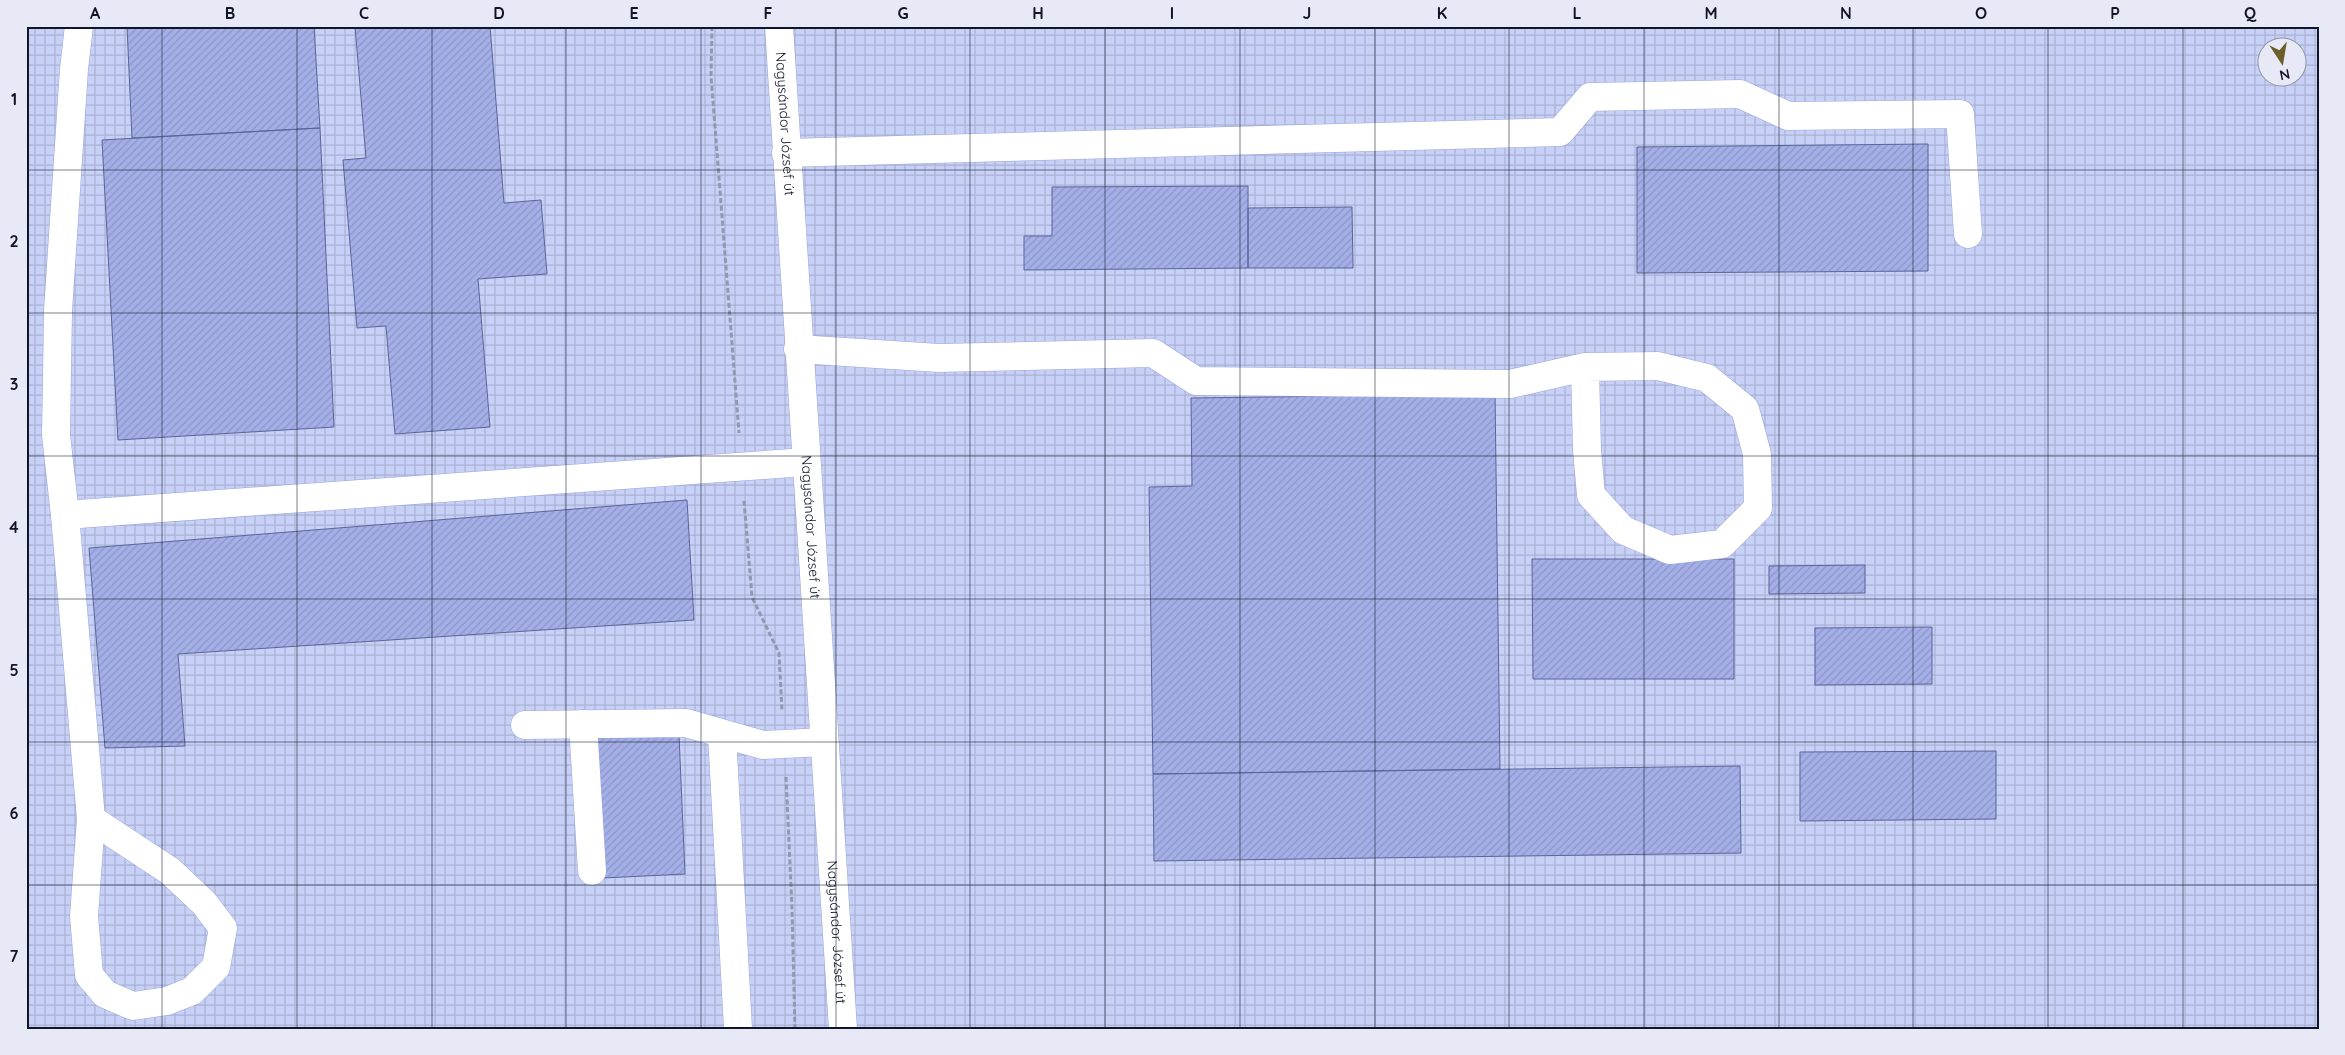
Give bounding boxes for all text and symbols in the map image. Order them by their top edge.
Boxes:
text: A [90,3,101,23]
text: B [225,3,235,23]
text: C [359,3,369,23]
text: D [493,3,505,23]
text: E [629,3,639,23]
text: F [764,3,773,23]
text: G [897,3,909,23]
text: H [1032,3,1044,23]
text: I [1170,3,1174,23]
text: J [1303,3,1311,23]
text: K [1437,3,1447,23]
text: L [1573,3,1582,23]
text: M [1704,3,1718,23]
text: N [1840,3,1852,23]
text: O [1975,3,1987,23]
text: P [2110,3,2120,23]
text: Q [2244,3,2257,23]
north arrow [2258,38,2308,88]
street label: Nagysándor József út [772,51,799,196]
text: N [2278,65,2292,85]
text: 1 [11,89,17,109]
text: 2 [9,231,19,251]
text: 3 [10,374,18,394]
street label: Nagysándor József út [797,455,825,600]
text: 4 [9,517,19,537]
text: 5 [9,660,19,680]
text: 6 [10,803,19,823]
street label: Nagysándor József út [823,860,850,1005]
text: 7 [10,946,19,966]

